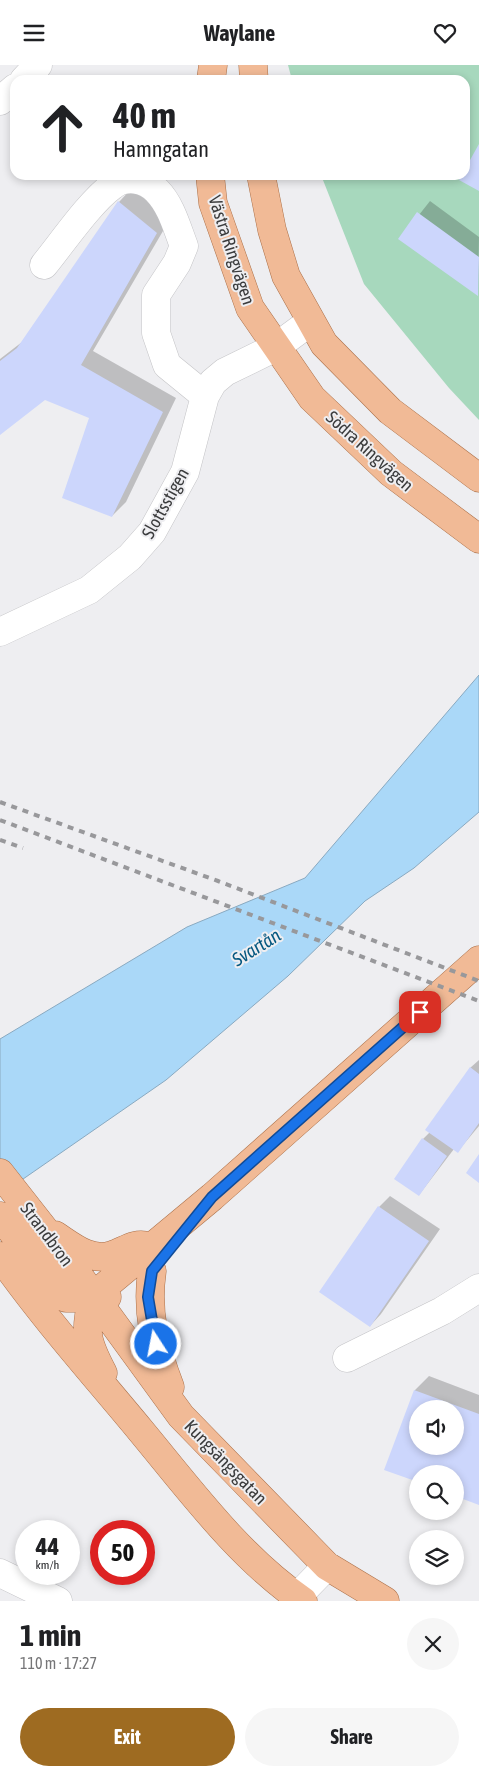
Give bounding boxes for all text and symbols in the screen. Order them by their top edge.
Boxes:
icon: menu [20,19,48,47]
icon: heart [431,19,459,47]
text: Waylane [204,20,275,46]
icon: ahead [30,95,95,160]
text: 40 m [113,95,176,135]
text: Hamngatan [113,136,209,162]
street label: Västra Ringvägen [204,193,260,307]
street label: Södra Ringvägen [322,406,418,496]
street label: Slottsstigen [137,464,193,542]
water label: Svartån [227,924,284,971]
pin [399,991,441,1033]
icon: arrive [406,998,434,1026]
street label: Strandbron [16,1198,78,1270]
position arrow [129,1317,181,1369]
map controls [409,1400,464,1585]
button: sound [409,1400,464,1455]
street label: Kungsängsgatan [180,1415,272,1509]
button: search [409,1465,464,1520]
speed limit sign: 50 [90,1520,155,1585]
button: layers [409,1530,464,1585]
text: 44 [36,1532,59,1560]
text: km/h [36,1558,59,1572]
text: 1 min [20,1618,81,1652]
button: close [407,1618,459,1670]
text: 110 m · 17:27 [20,1654,97,1672]
button: Exit [20,1708,235,1766]
button: Share [245,1708,459,1766]

